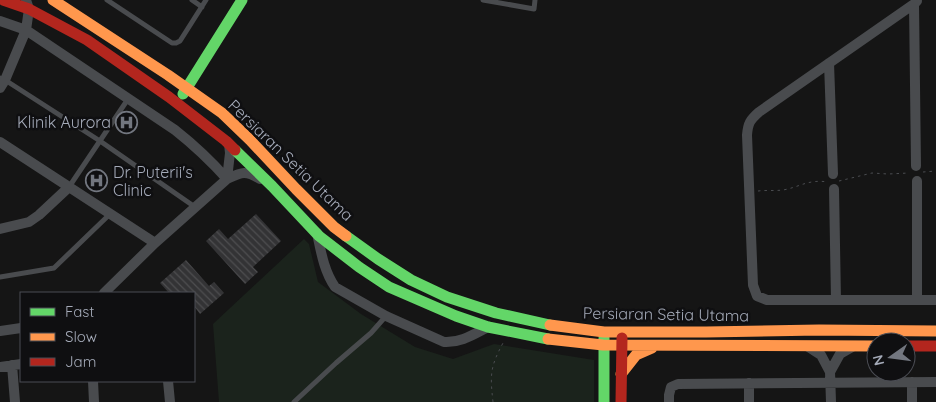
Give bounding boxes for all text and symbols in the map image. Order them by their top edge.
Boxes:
street label: Persiaran Setia Utama [224,95,358,225]
hospital icon: Klinik Aurora [115,110,139,134]
place label: Klinik Aurora [17,112,111,132]
place label: Dr. Puterii's Clinic [113,162,193,200]
hospital icon: Dr. Puterii's Clinic [85,169,109,193]
legend [20,292,195,382]
text: Fast [65,302,94,321]
street label: Persiaran Setia Utama [583,303,749,325]
text: Slow [65,327,97,346]
north arrow [866,332,916,382]
text: Jam [65,352,96,371]
text: N [868,353,888,367]

